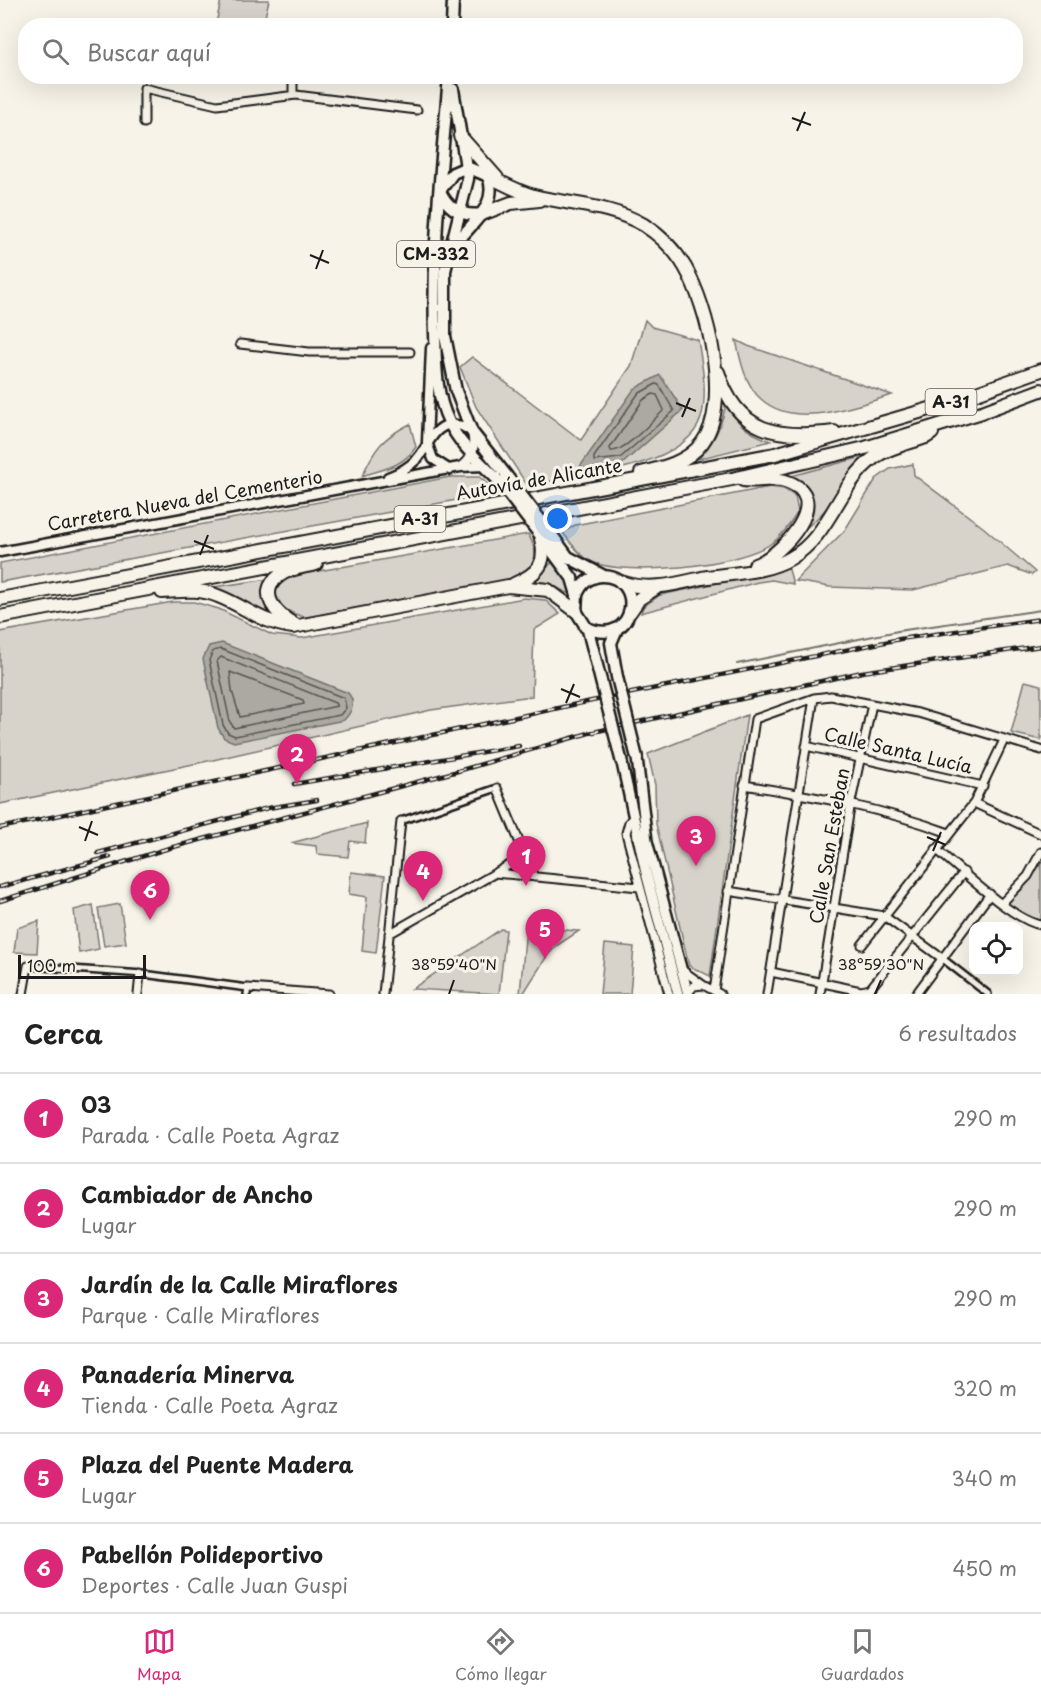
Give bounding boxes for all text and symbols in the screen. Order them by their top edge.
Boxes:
search box [18,18,1023,84]
icon: search [39,35,72,68]
text: Buscar aquí [87,35,211,68]
road number: CM-332 [397,241,475,267]
road number: A-31 [926,389,976,415]
street label: Autovía de Alicante [454,451,624,506]
street label: Carretera Nueva del Cementerio [45,462,324,537]
your location [543,504,572,533]
road number: A-31 [394,506,446,532]
street label: Calle Santa Lucía [822,719,976,780]
pin: 2 [278,734,316,784]
street label: Calle San Esteban [802,766,856,926]
pin: 3 [676,816,716,866]
pin: 1 [506,836,546,886]
pin: 4 [404,852,442,901]
pin: 6 [130,870,170,920]
pin: 5 [526,910,564,959]
map controls [969,922,1023,976]
button: locate [969,922,1023,976]
scale bar [18,952,146,980]
text: 38°59'40"N [411,952,497,975]
text: 38°59'30"N [838,952,924,975]
text: 100 m [27,953,76,977]
text: Cerca [24,1014,103,1053]
text: 6 resultados [898,1018,1017,1048]
text: 03 [81,1087,111,1120]
text: 1 [39,1103,48,1133]
text: 290 m [953,1103,1017,1133]
text: Parada · Calle Poeta Agraz [81,1120,339,1150]
text: Cambiador de Ancho [81,1177,313,1210]
text: 2 [36,1193,51,1223]
text: 290 m [953,1193,1017,1223]
text: Lugar [81,1210,136,1240]
text: Jardín de la Calle Miraflores [81,1267,398,1300]
text: 3 [37,1283,50,1313]
text: 290 m [953,1283,1017,1313]
text: Parque · Calle Miraflores [81,1300,320,1330]
text: Panadería Minerva [81,1357,294,1390]
text: 4 [37,1373,50,1403]
text: 320 m [953,1373,1017,1403]
text: Tienda · Calle Poeta Agraz [81,1390,338,1420]
text: Plaza del Puente Madera [81,1447,353,1480]
text: 5 [37,1463,50,1493]
text: 340 m [952,1463,1017,1493]
text: Lugar [81,1480,136,1510]
text: Pabellón Polideportivo [81,1537,323,1570]
text: 6 [36,1553,51,1583]
text: 450 m [952,1553,1017,1583]
text: Deportes · Calle Juan Guspi [81,1570,348,1600]
tab: Mapa [137,1625,181,1685]
tab: Cómo llegar [455,1625,547,1685]
tab: Guardados [821,1625,904,1685]

